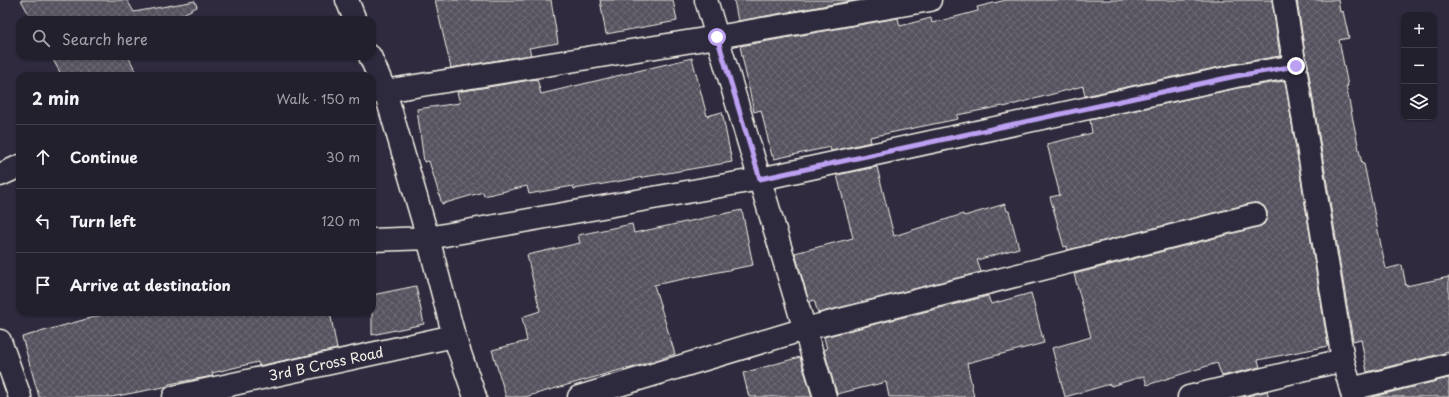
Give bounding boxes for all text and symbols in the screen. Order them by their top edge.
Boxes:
map controls [1401,12,1437,120]
button: + [1401,12,1437,48]
search box [16,16,376,60]
icon: search [30,27,52,49]
text: Search here [62,27,148,50]
route start [708,28,726,46]
button: − [1401,48,1437,84]
route end [1287,57,1305,75]
button: layers [1401,84,1437,120]
text: 2 min [32,85,79,111]
text: Walk · 150 m [276,89,360,108]
text: Continue [70,145,138,168]
icon: ahead [32,146,54,168]
text: 30 m [326,147,360,166]
text: Turn left [70,209,136,232]
icon: left [32,210,54,232]
text: 120 m [321,211,360,230]
text: Arrive at destination [70,273,231,296]
icon: arrive [32,274,54,296]
street label: 3rd B Cross Road [267,341,385,386]

